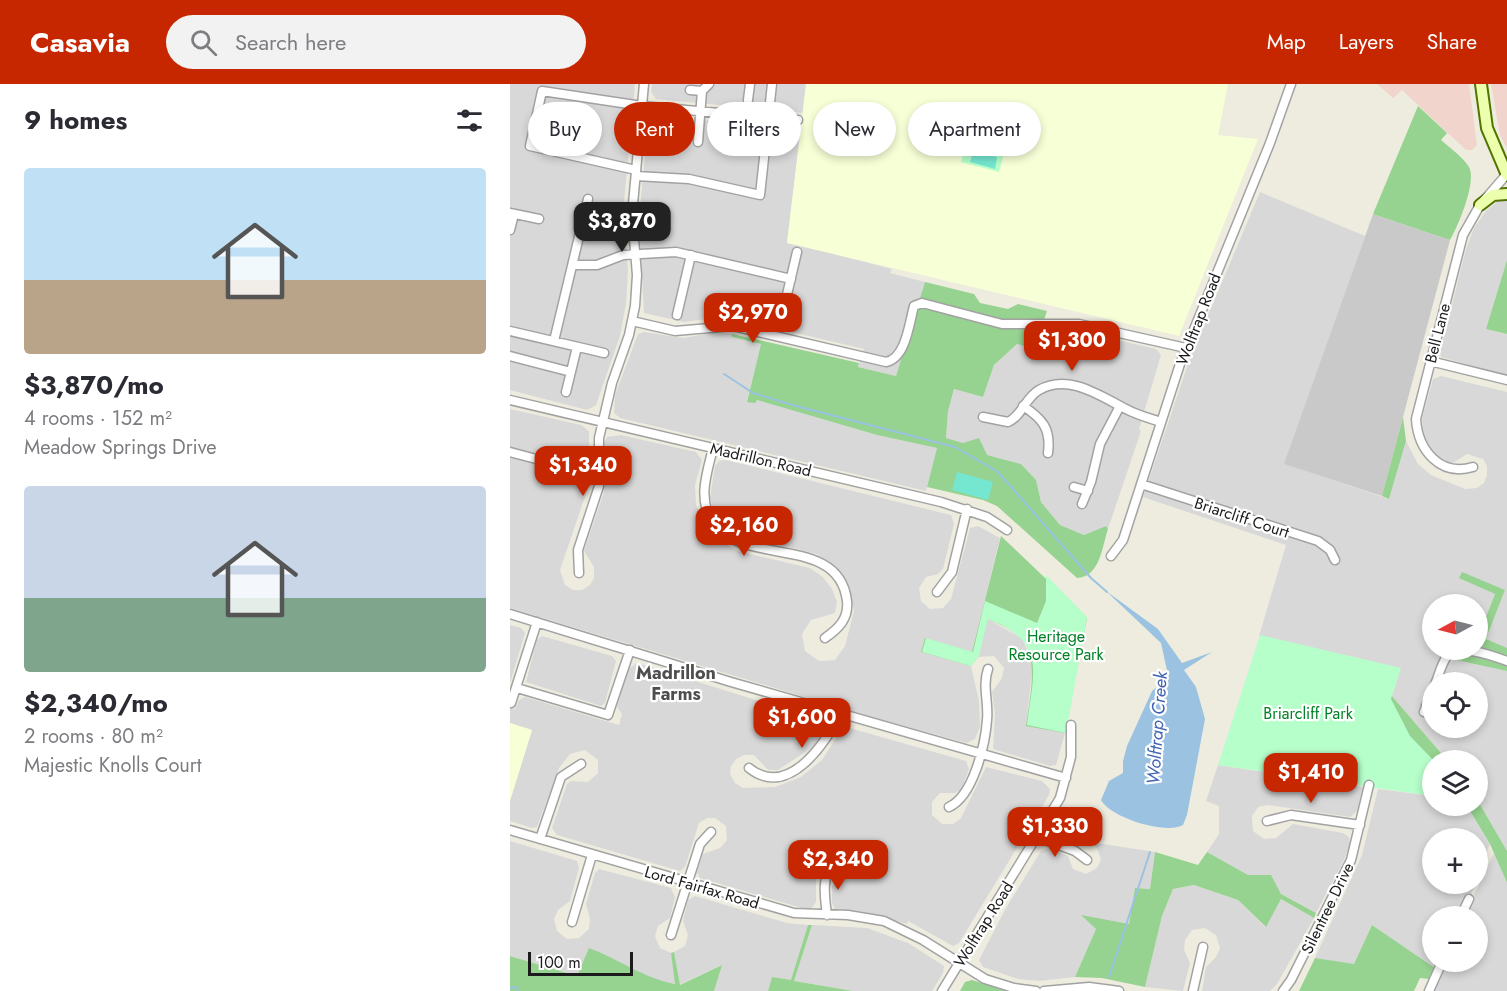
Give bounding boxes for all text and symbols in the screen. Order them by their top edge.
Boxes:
search box [166,15,586,69]
text: Casavia [30,22,130,63]
icon: search [187,26,220,59]
text: Search here [235,26,346,58]
text: Map [1267,27,1306,57]
text: Layers [1339,27,1394,57]
text: Share [1427,27,1477,57]
text: 9 homes [24,101,127,139]
chip: Buy [528,102,602,156]
chip: Rent [614,102,695,156]
chip: Filters [707,102,801,156]
chip: New [813,102,896,156]
chip: Apartment [908,102,1041,156]
icon: filters [453,104,486,137]
pin: $3,870 [573,202,671,253]
icon: home [201,207,309,315]
text: $3,870 [588,207,656,236]
street label: Wolftrap Road [1170,270,1227,369]
pin: $2,970 [704,293,802,344]
text: $2,970 [718,298,788,327]
street label: Bell Lane [1419,301,1456,365]
pin: $1,300 [1023,321,1121,372]
text: $1,300 [1038,326,1106,355]
text: $3,870/mo [24,366,164,404]
text: 4 rooms · 152 m² [24,404,172,433]
text: Meadow Springs Drive [24,433,217,462]
street label: Madrillon Road [708,437,814,482]
pin: $1,340 [534,446,632,497]
text: $1,340 [549,451,617,480]
street label: Briarcliff Court [1192,491,1292,544]
pin: $2,160 [695,506,793,557]
text: $2,160 [710,511,778,540]
icon: home [201,525,309,633]
north arrow [1422,594,1488,660]
map controls [1422,594,1488,972]
park label: Heritage Resource Park [1008,625,1105,666]
district label: Madrillon Farms [636,660,716,707]
water label: Wolftrap Creek [1140,669,1174,785]
button: locate [1422,672,1488,738]
text: $2,340/mo [24,684,168,722]
pin: $1,600 [753,698,851,749]
park label: Briarcliff Park [1263,702,1354,725]
text: $1,600 [768,703,836,732]
text: 2 rooms · 80 m² [24,722,163,751]
button: layers [1422,750,1488,816]
text: Majestic Knolls Court [24,751,202,780]
pin: $1,410 [1262,753,1360,804]
text: $1,410 [1278,758,1344,787]
pin: $1,330 [1006,807,1104,858]
text: $1,330 [1021,812,1089,841]
button: + [1422,828,1488,894]
pin: $2,340 [789,840,887,891]
text: $2,340 [802,845,874,874]
street label: Silentree Drive [1295,859,1360,958]
street label: Lord Fairfax Road [642,860,762,915]
street label: Wolftrap Road [948,877,1019,971]
button: − [1422,906,1488,972]
scale bar [528,949,633,976]
text: 100 m [537,951,581,974]

